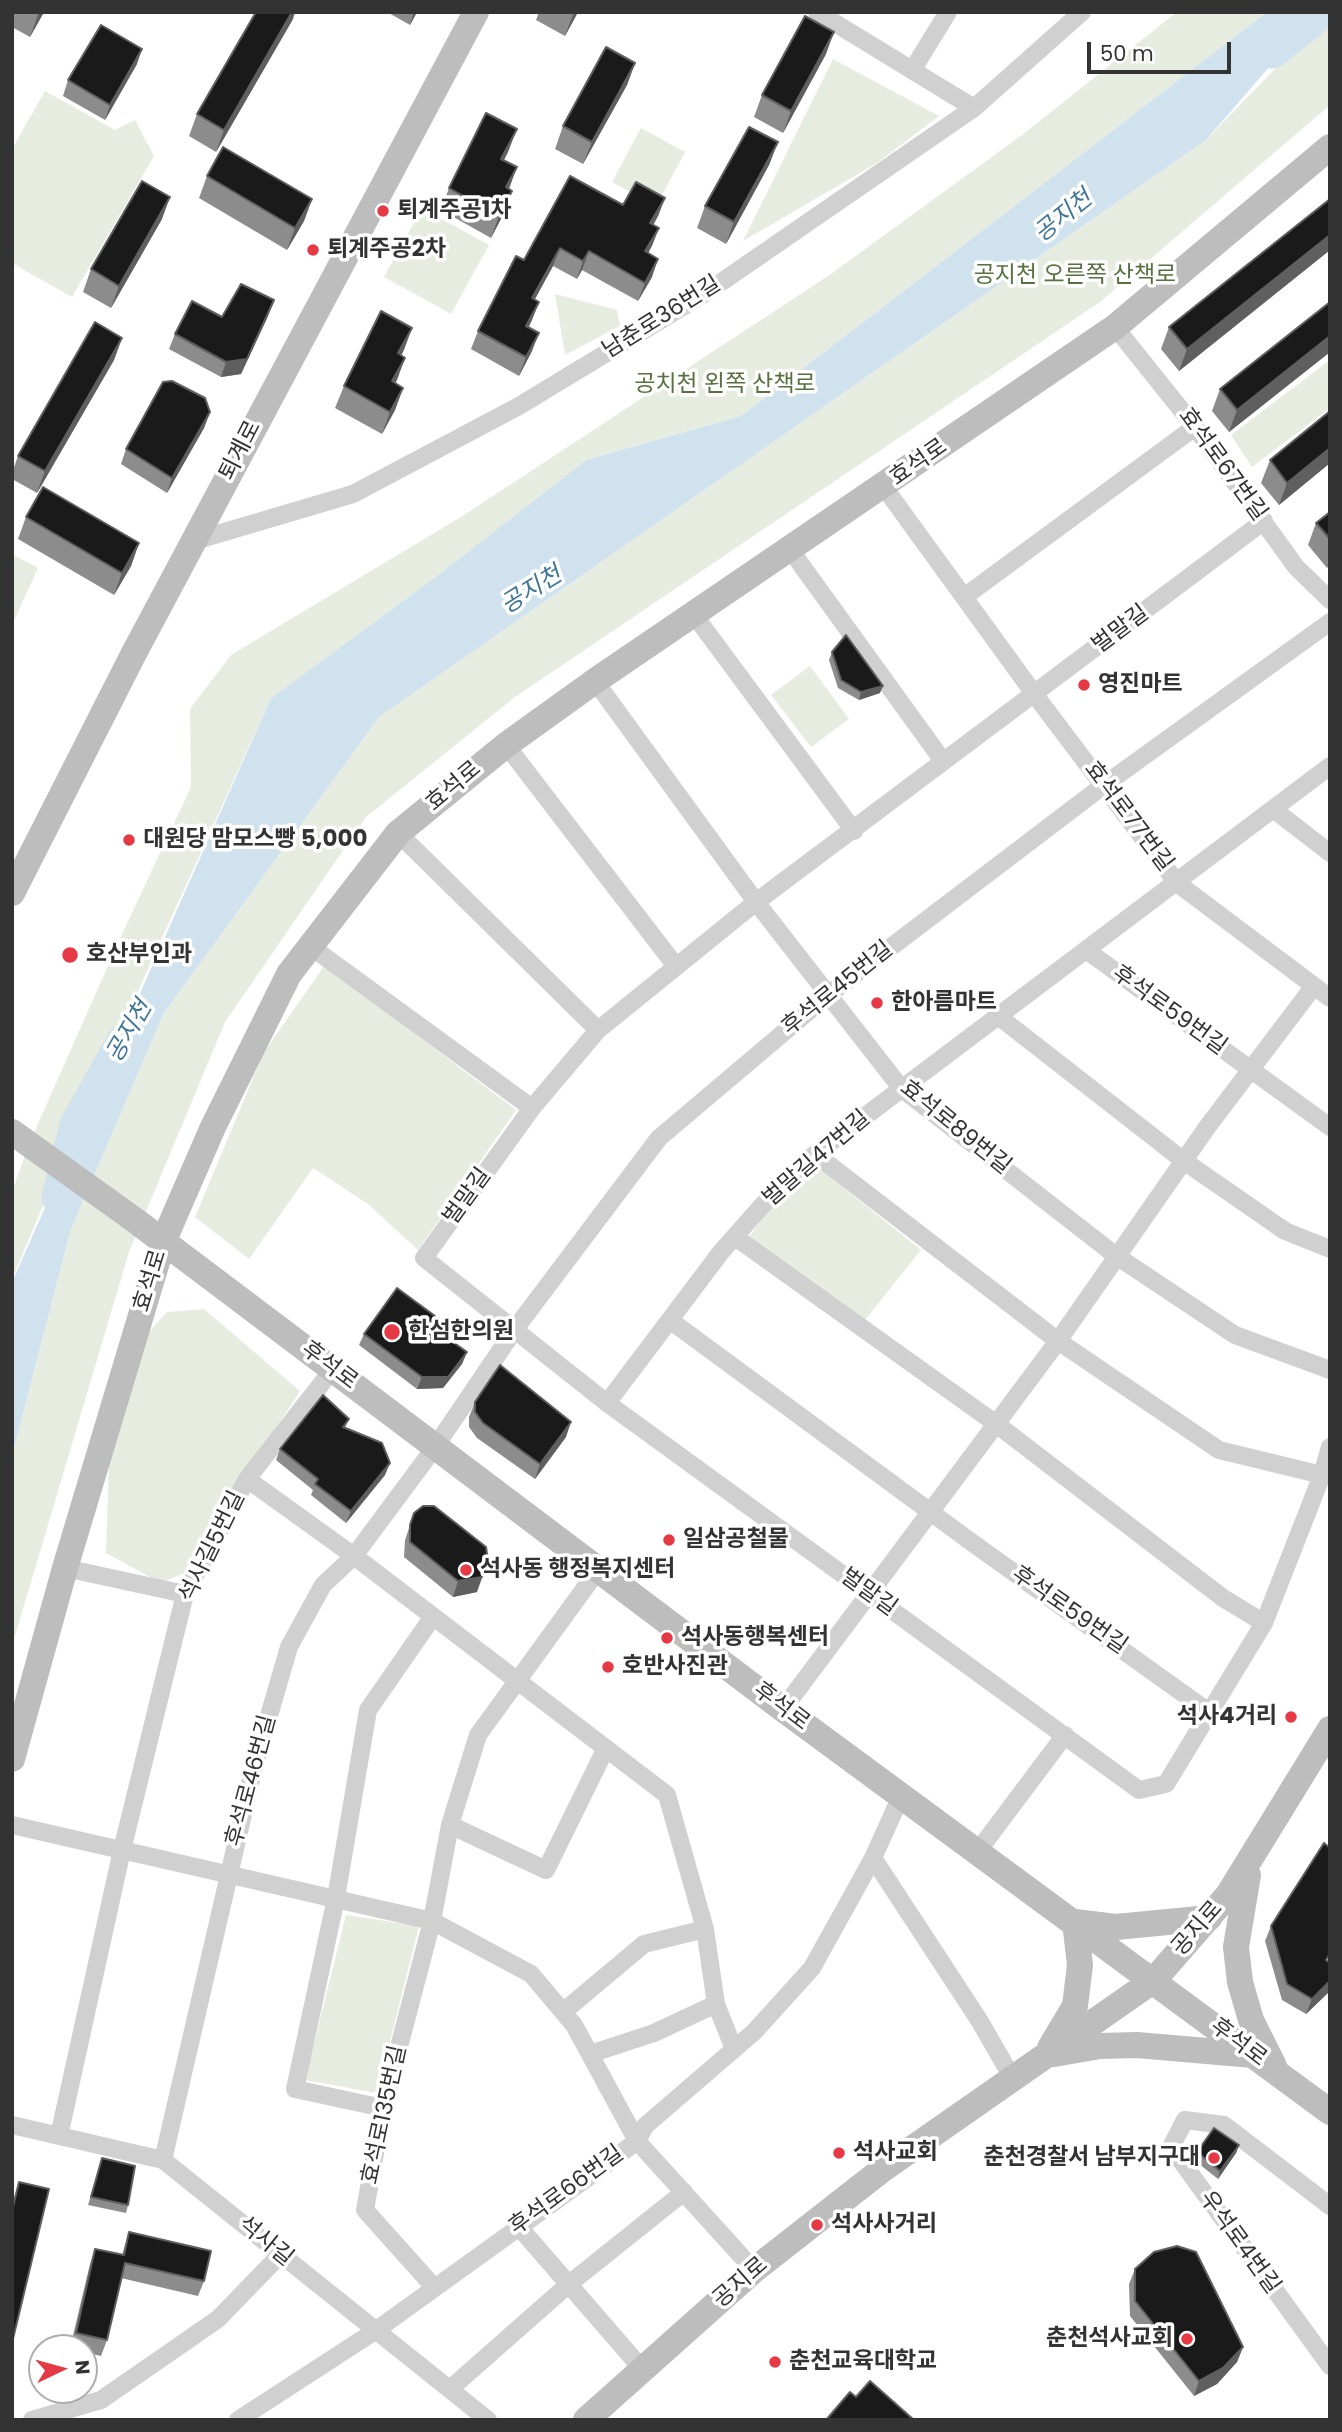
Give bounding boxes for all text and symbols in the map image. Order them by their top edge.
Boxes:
scale bar [1090,28,1234,72]
text: 50 m [1100,39,1154,68]
water label: 공지천 [1029,185,1099,249]
place label: 퇴계주공1차 [397,197,511,225]
marker: 퇴계주공1차 [375,203,391,219]
place label: 퇴계주공2차 [327,236,446,264]
marker: 퇴계주공2차 [305,242,321,258]
park label: 공지천 오른쪽 산책로 [974,262,1176,290]
street label: 남춘로36번길 [598,271,726,365]
park label: 공치천 왼쪽 산책로 [634,371,816,399]
street label: 효석로67번길 [1172,403,1272,527]
street label: 퇴계로 [214,416,268,486]
street label: 효석로 [885,433,953,493]
water label: 공지천 [496,561,568,621]
street label: 벌말길 [1087,600,1155,660]
place label: 영진마트 [1098,671,1183,699]
marker: 영진마트 [1076,677,1092,693]
street label: 효석로 [421,756,487,818]
street label: 효석로77번길 [1078,756,1178,878]
place label: 대원당 맘모스빵 5,000 [143,826,367,854]
marker: 대원당 맘모스빵 5,000 [121,832,137,848]
street label: 후석로45번길 [777,936,899,1042]
place label: 호산부인과 [86,941,192,969]
marker: 호산부인과 [60,945,80,965]
street label: 후석로59번길 [1106,960,1232,1062]
place label: 한아름마트 [891,989,997,1017]
marker: 한아름마트 [869,995,885,1011]
water label: 공지천 [101,996,159,1068]
street label: 효석로89번길 [894,1075,1016,1181]
street label: 벌말길47번길 [758,1105,876,1213]
street label: 벌말길 [438,1163,498,1231]
street label: 효석로 [129,1247,173,1315]
place label: 한섬한의원 [408,1318,514,1346]
marker: 한섬한의원 [382,1322,402,1342]
street label: 후석로 [295,1336,363,1396]
street label: 석사길5번길 [174,1487,252,1607]
place label: 일삼공철물 [683,1526,789,1554]
marker: 일삼공철물 [661,1532,677,1548]
place label: 석사동 행정복지센터 [480,1556,675,1584]
street label: 후석로59번길 [1006,1561,1132,1661]
marker: 석사동 행정복지센터 [458,1562,474,1578]
street label: 벌말길 [834,1563,902,1623]
place label: 석사동행복센터 [681,1624,829,1652]
marker: 석사동행복센터 [659,1630,675,1646]
place label: 호반사진관 [622,1653,728,1681]
marker: 호반사진관 [600,1659,616,1675]
street label: 후석로 [747,1677,815,1737]
place label: 석사4거리 [1177,1703,1277,1731]
marker: 석사4거리 [1283,1709,1299,1725]
street label: 후석로46번길 [221,1712,283,1850]
street label: 공지로 [1167,1896,1229,1962]
street label: 후석로 [1204,2013,1272,2073]
street label: 효석로135번길 [357,2043,413,2187]
place label: 석사교회 [853,2139,938,2167]
street label: 후석로66번길 [504,2140,630,2242]
place label: 춘천경찰서 남부지구대 [984,2144,1200,2172]
marker: 석사교회 [831,2145,847,2161]
marker: 춘천경찰서 남부지구대 [1206,2150,1222,2166]
street label: 우석로4번길 [1192,2186,1286,2300]
street label: 석사길 [232,2211,298,2273]
place label: 석사사거리 [831,2211,937,2239]
marker: 석사사거리 [809,2217,825,2233]
street label: 공지로 [708,2252,774,2314]
place label: 춘천석사교회 [1046,2325,1173,2353]
marker: 춘천석사교회 [1179,2331,1195,2347]
north arrow [28,2334,98,2404]
place label: 춘천교육대학교 [789,2348,937,2376]
marker: 춘천교육대학교 [767,2354,783,2370]
text: N [68,2359,96,2376]

